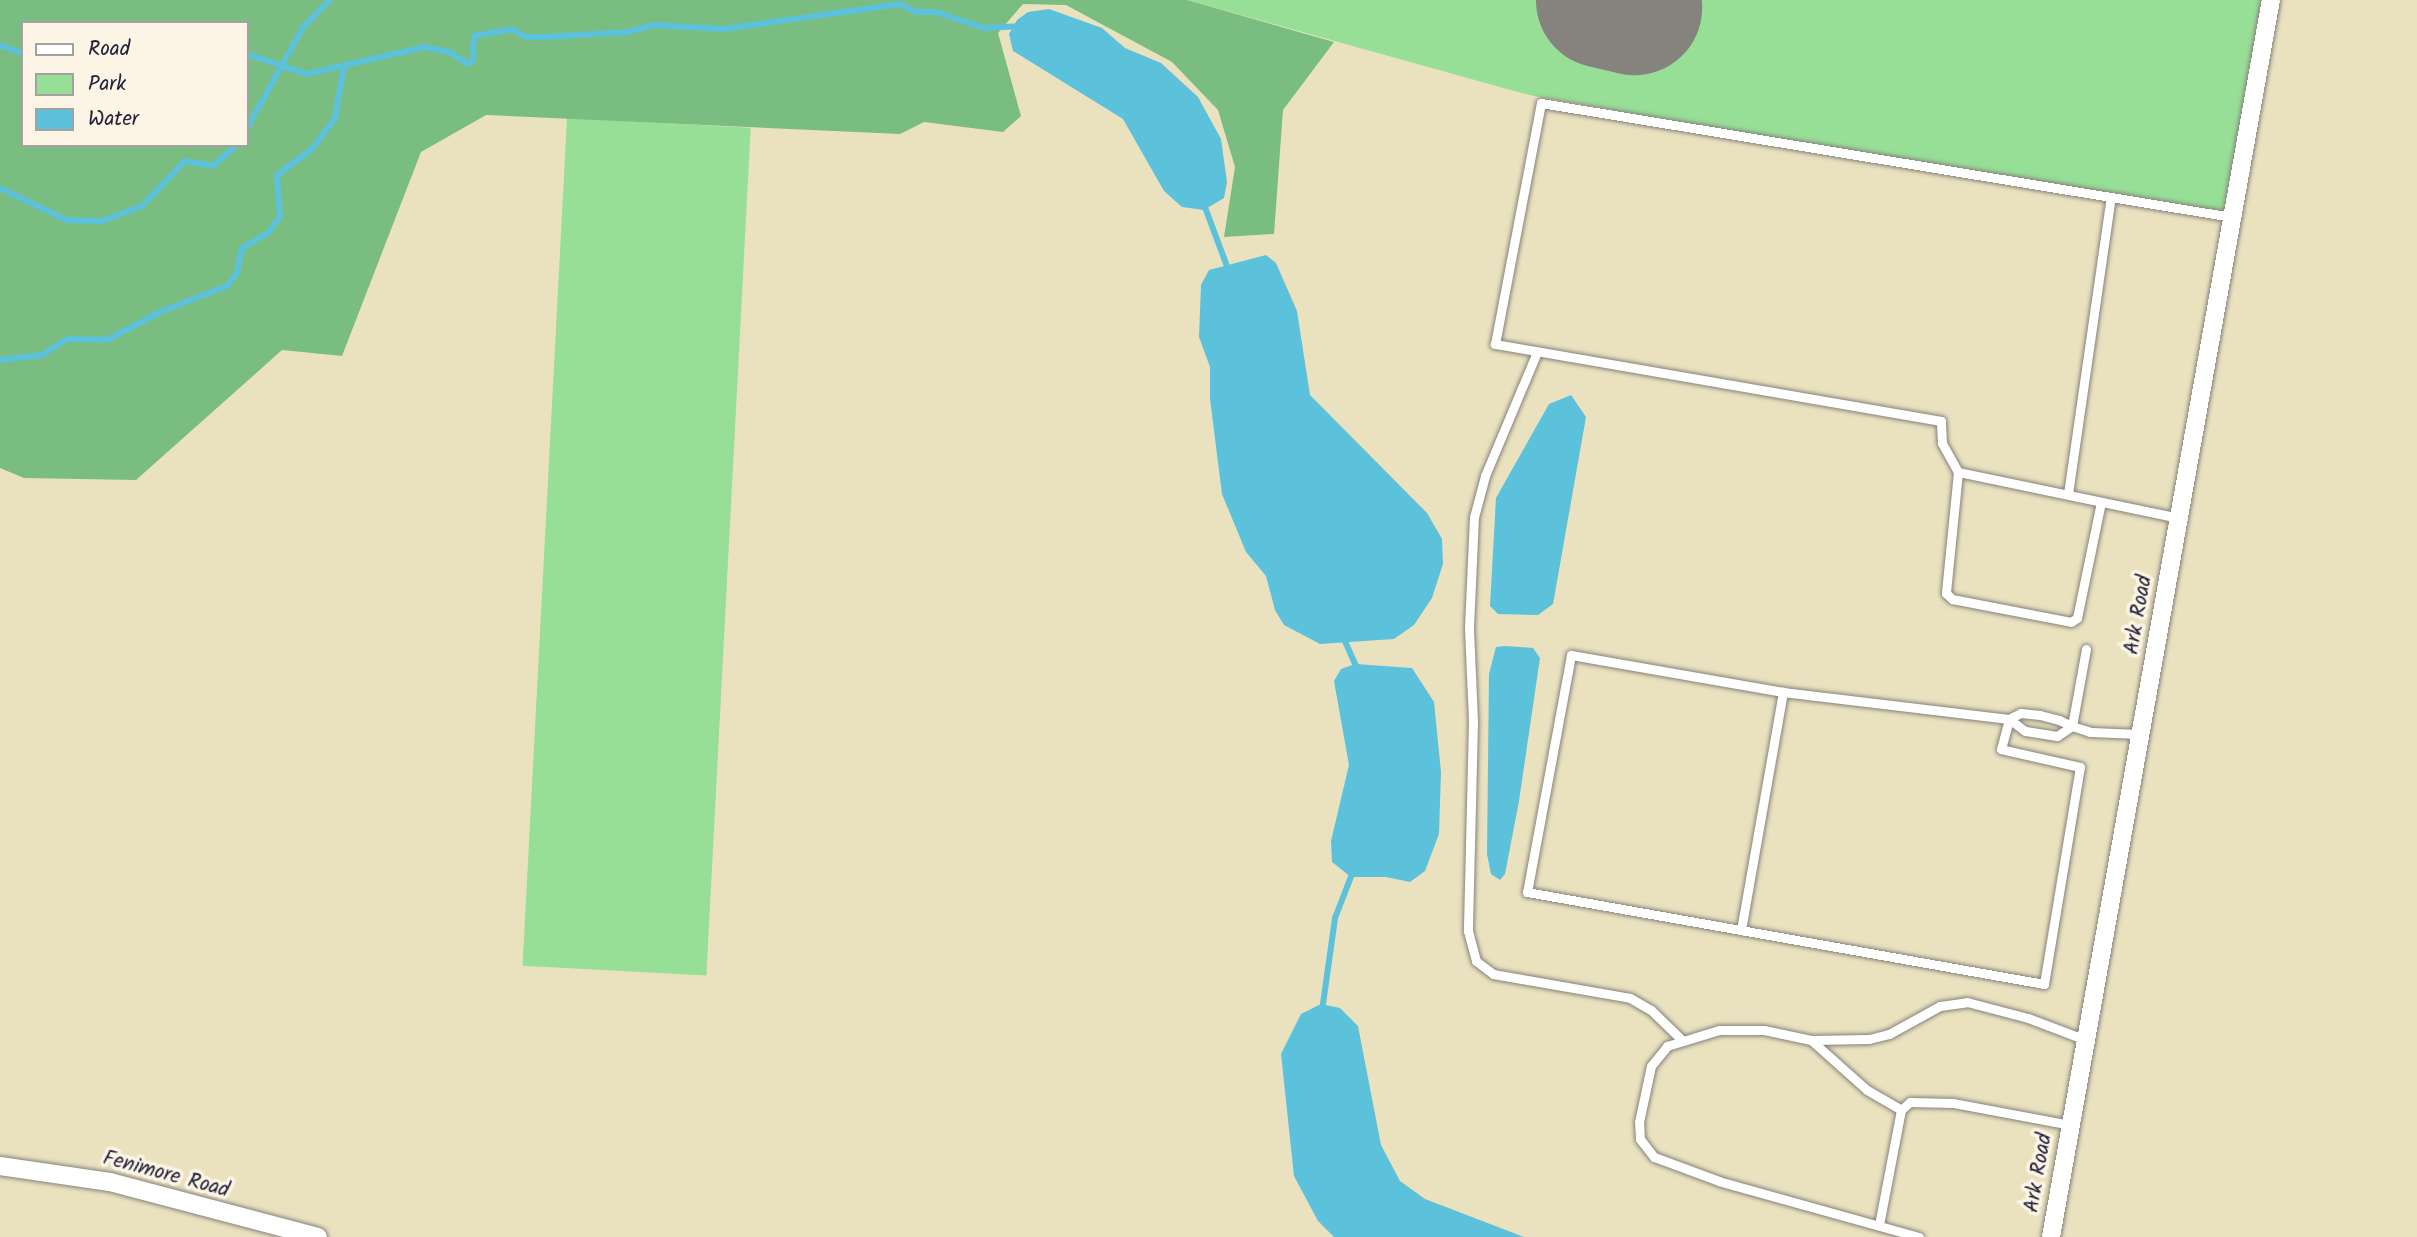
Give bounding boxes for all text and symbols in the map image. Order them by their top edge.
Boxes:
legend [21,21,248,147]
text: Road [88,33,130,66]
text: Park [88,68,126,101]
text: Water [88,103,139,136]
street label: Ark Road [2120,573,2158,657]
street label: Ark Road [2020,1131,2058,1215]
street label: Fenimore Road [100,1146,232,1204]

